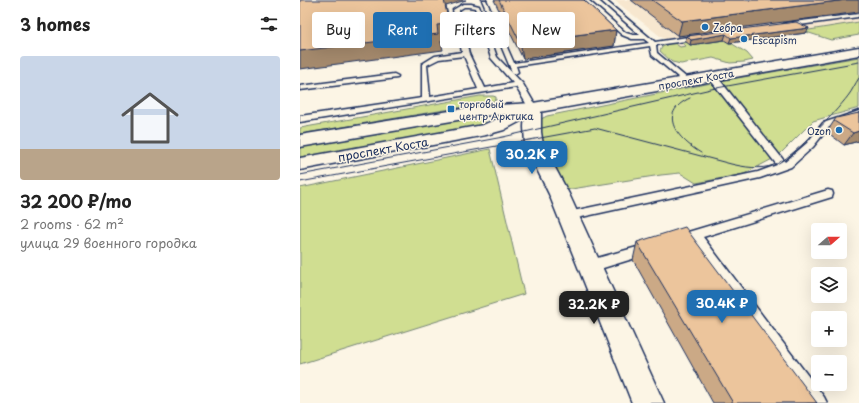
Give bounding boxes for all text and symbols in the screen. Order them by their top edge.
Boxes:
text: 3 homes [20,11,90,37]
chip: Buy [312,12,365,48]
chip: Rent [373,12,432,48]
chip: Filters [440,12,509,48]
chip: New [517,12,575,48]
icon: filters [258,13,280,35]
place label: Zeбра [713,20,743,35]
marker: Zeбра [700,22,710,32]
place label: Escapism [752,32,797,47]
marker: Escapism [739,34,749,44]
street label: проспект Коста [657,65,736,93]
icon: home [114,82,186,154]
place label: торговый центр Арктика [459,96,534,123]
marker: торговый центр Арктика [446,104,456,114]
place label: Ozon [807,123,831,138]
marker: Ozon [834,125,844,135]
street label: проспект Коста [336,132,430,166]
pin: 30.2K ₽ [495,141,569,175]
text: 30.2K ₽ [505,144,559,163]
text: 32 200 ₽/mo [20,188,131,214]
text: 2 rooms · 62 m² [20,214,124,233]
north arrow [811,223,847,259]
map controls [811,223,847,391]
text: улица 29 военного городка [20,233,197,252]
button: layers [811,267,847,303]
pin: 30.4K ₽ [685,290,759,324]
pin: 32.2K ₽ [557,291,631,325]
text: 30.4K ₽ [696,293,748,312]
text: 32.2K ₽ [568,294,620,313]
button: + [811,311,847,347]
button: − [811,355,847,391]

